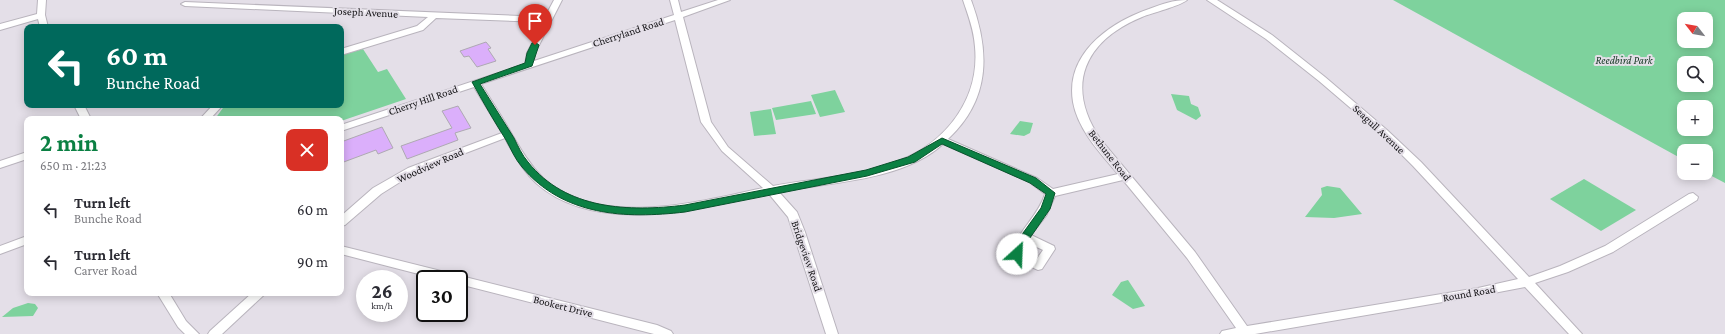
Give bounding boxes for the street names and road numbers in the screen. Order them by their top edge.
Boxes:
street label: Joseph Avenue [333,4,398,21]
street label: Cherryland Road [591,15,666,50]
street label: Cherry Hill Road [387,82,460,118]
street label: Seagull Avenue [1350,102,1408,157]
street label: Bethune Road [1086,127,1134,183]
street label: Woodview Road [395,145,465,185]
street label: Bridgeview Road [788,219,825,293]
street label: Round Road [1442,282,1496,304]
street label: Bookert Drive [532,293,594,319]

